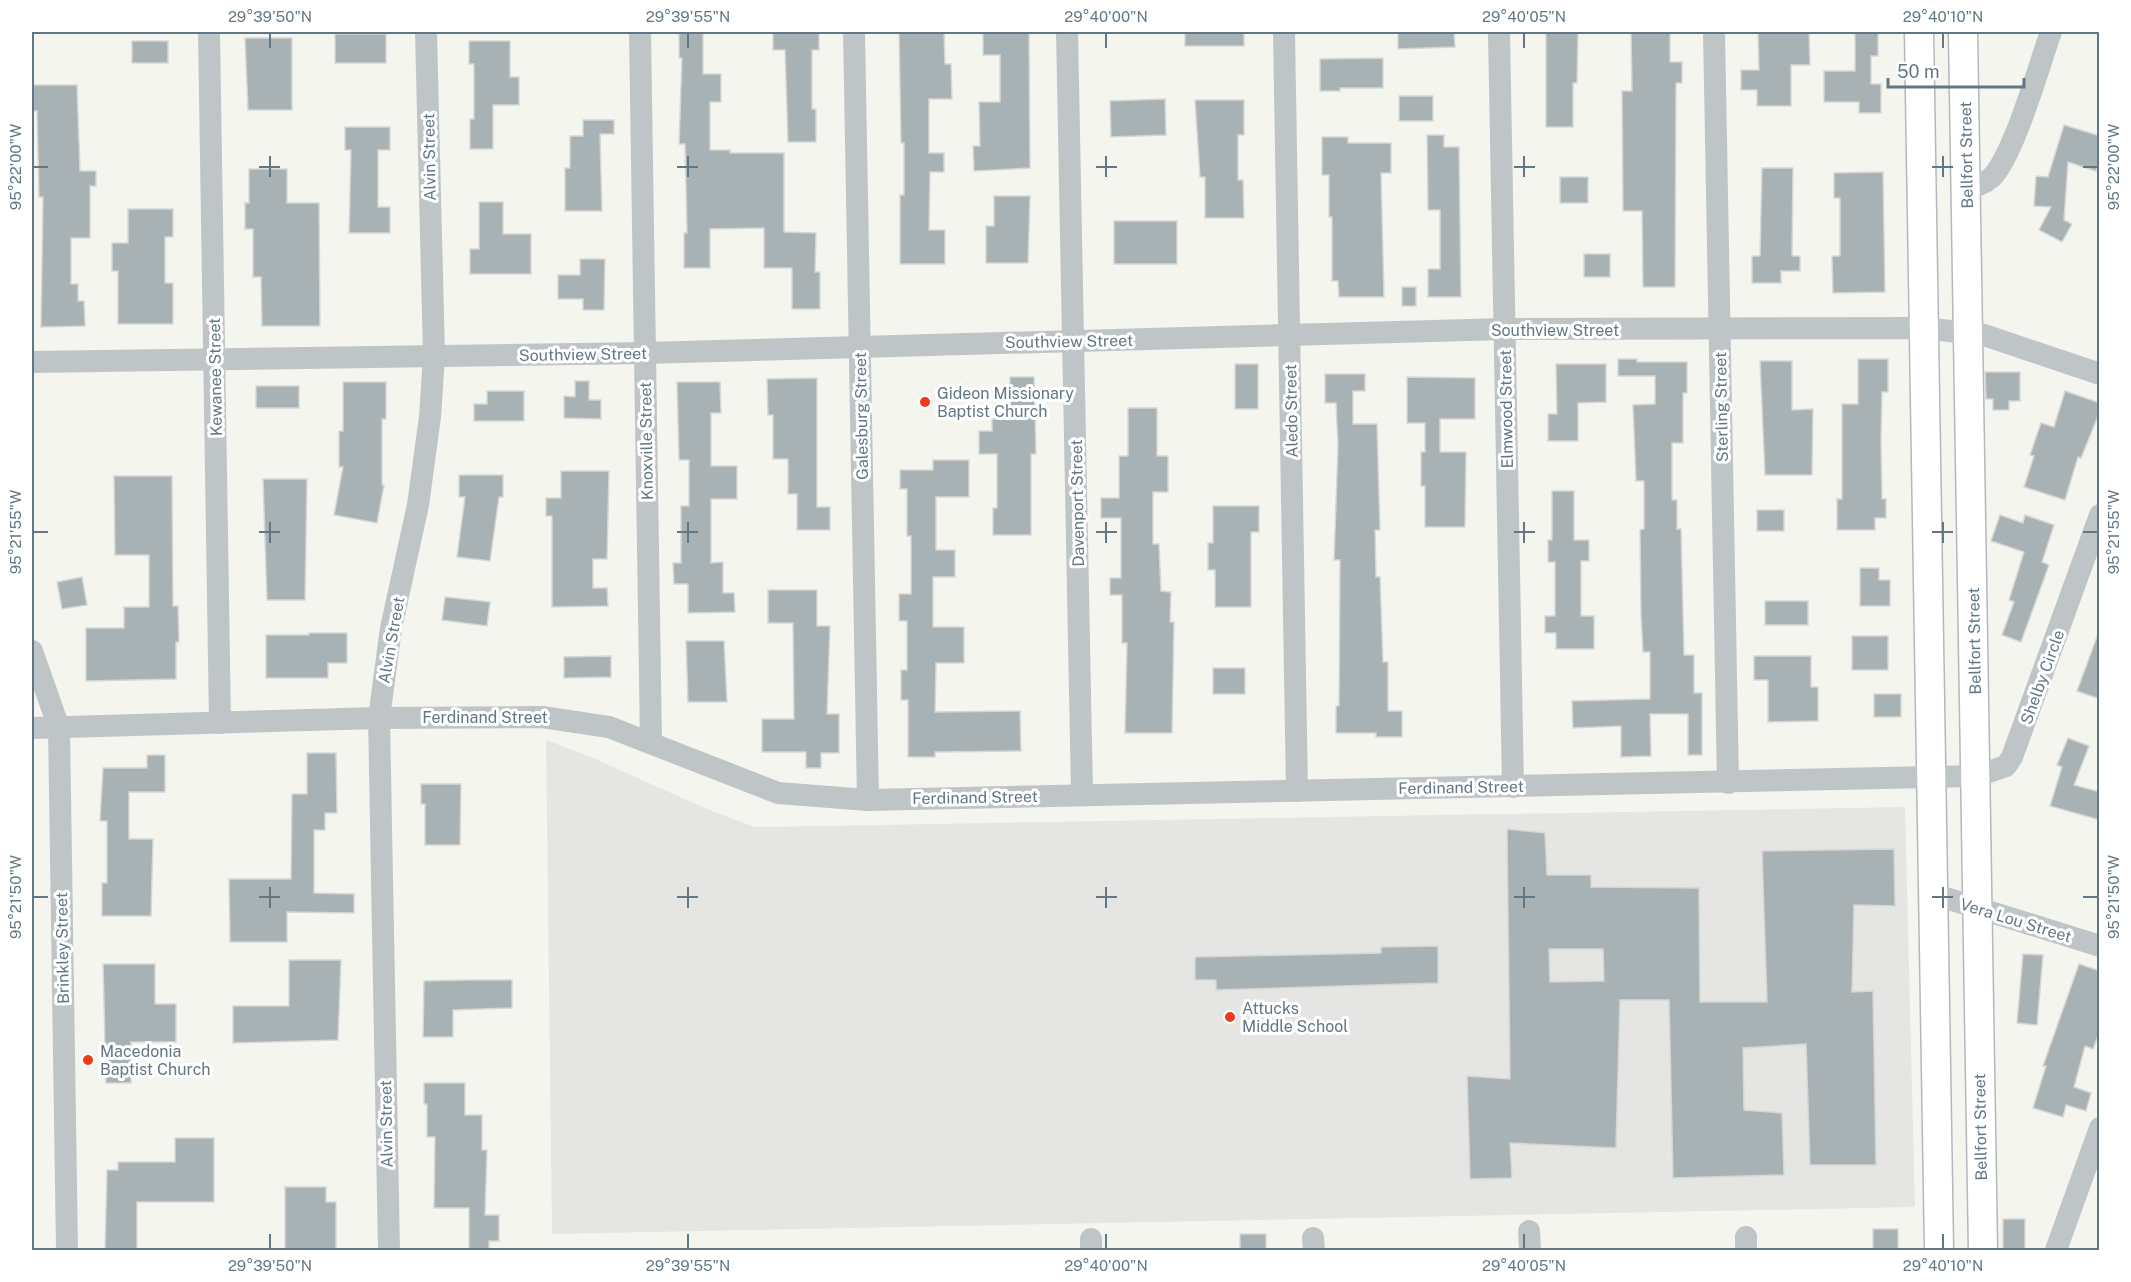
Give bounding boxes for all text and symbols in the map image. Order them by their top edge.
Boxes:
text: 29°39'50"N [228,8,312,25]
text: 29°39'55"N [646,8,730,25]
text: 29°40'00"N [1064,8,1148,25]
text: 29°40'05"N [1482,8,1566,25]
text: 29°40'10"N [1903,8,1983,25]
scale bar [1888,51,2024,89]
text: 50 m [1897,61,1940,82]
street label: Bellfort Street [1956,101,1977,209]
street label: Alvin Street [419,113,440,201]
text: 95°22'00"W [7,124,24,210]
text: 95°22'00"W [2105,124,2122,210]
street label: Kewanee Street [205,318,226,436]
street label: Southview Street [1491,321,1619,340]
street label: Southview Street [1005,331,1133,352]
street label: Southview Street [519,344,647,365]
street label: Elmwood Street [1496,350,1517,468]
street label: Galesburg Street [851,352,872,480]
street label: Sterling Street [1711,352,1732,462]
street label: Aledo Street [1281,364,1302,458]
street label: Knoxville Street [636,382,657,500]
place label: Gideon Missionary Baptist Church [937,384,1074,421]
marker: Gideon Missionary Baptist Church [918,395,932,409]
street label: Davenport Street [1067,439,1088,567]
text: 95°21'55"W [7,490,24,574]
text: 95°21'55"W [2105,490,2122,574]
street label: Bellfort Street [1964,587,1985,695]
street label: Alvin Street [375,595,408,685]
street label: Shelby Circle [2017,627,2068,727]
street label: Ferdinand Street [422,708,548,727]
street label: Ferdinand Street [1398,777,1524,798]
street label: Ferdinand Street [912,787,1038,808]
text: 95°21'50"W [7,855,24,939]
text: 95°21'50"W [2105,855,2122,939]
street label: Brinkley Street [52,892,73,1004]
street label: Vera Lou Street [1958,894,2074,946]
place label: Attucks Middle School [1242,999,1348,1036]
marker: Attucks Middle School [1223,1010,1237,1024]
place label: Macedonia Baptist Church [100,1042,211,1079]
marker: Macedonia Baptist Church [81,1053,95,1067]
street label: Bellfort Street [1970,1073,1991,1181]
street label: Alvin Street [376,1080,397,1168]
text: 29°39'50"N [228,1257,312,1274]
text: 29°39'55"N [646,1257,730,1274]
text: 29°40'00"N [1064,1257,1148,1274]
text: 29°40'05"N [1482,1257,1566,1274]
text: 29°40'10"N [1903,1257,1983,1274]

